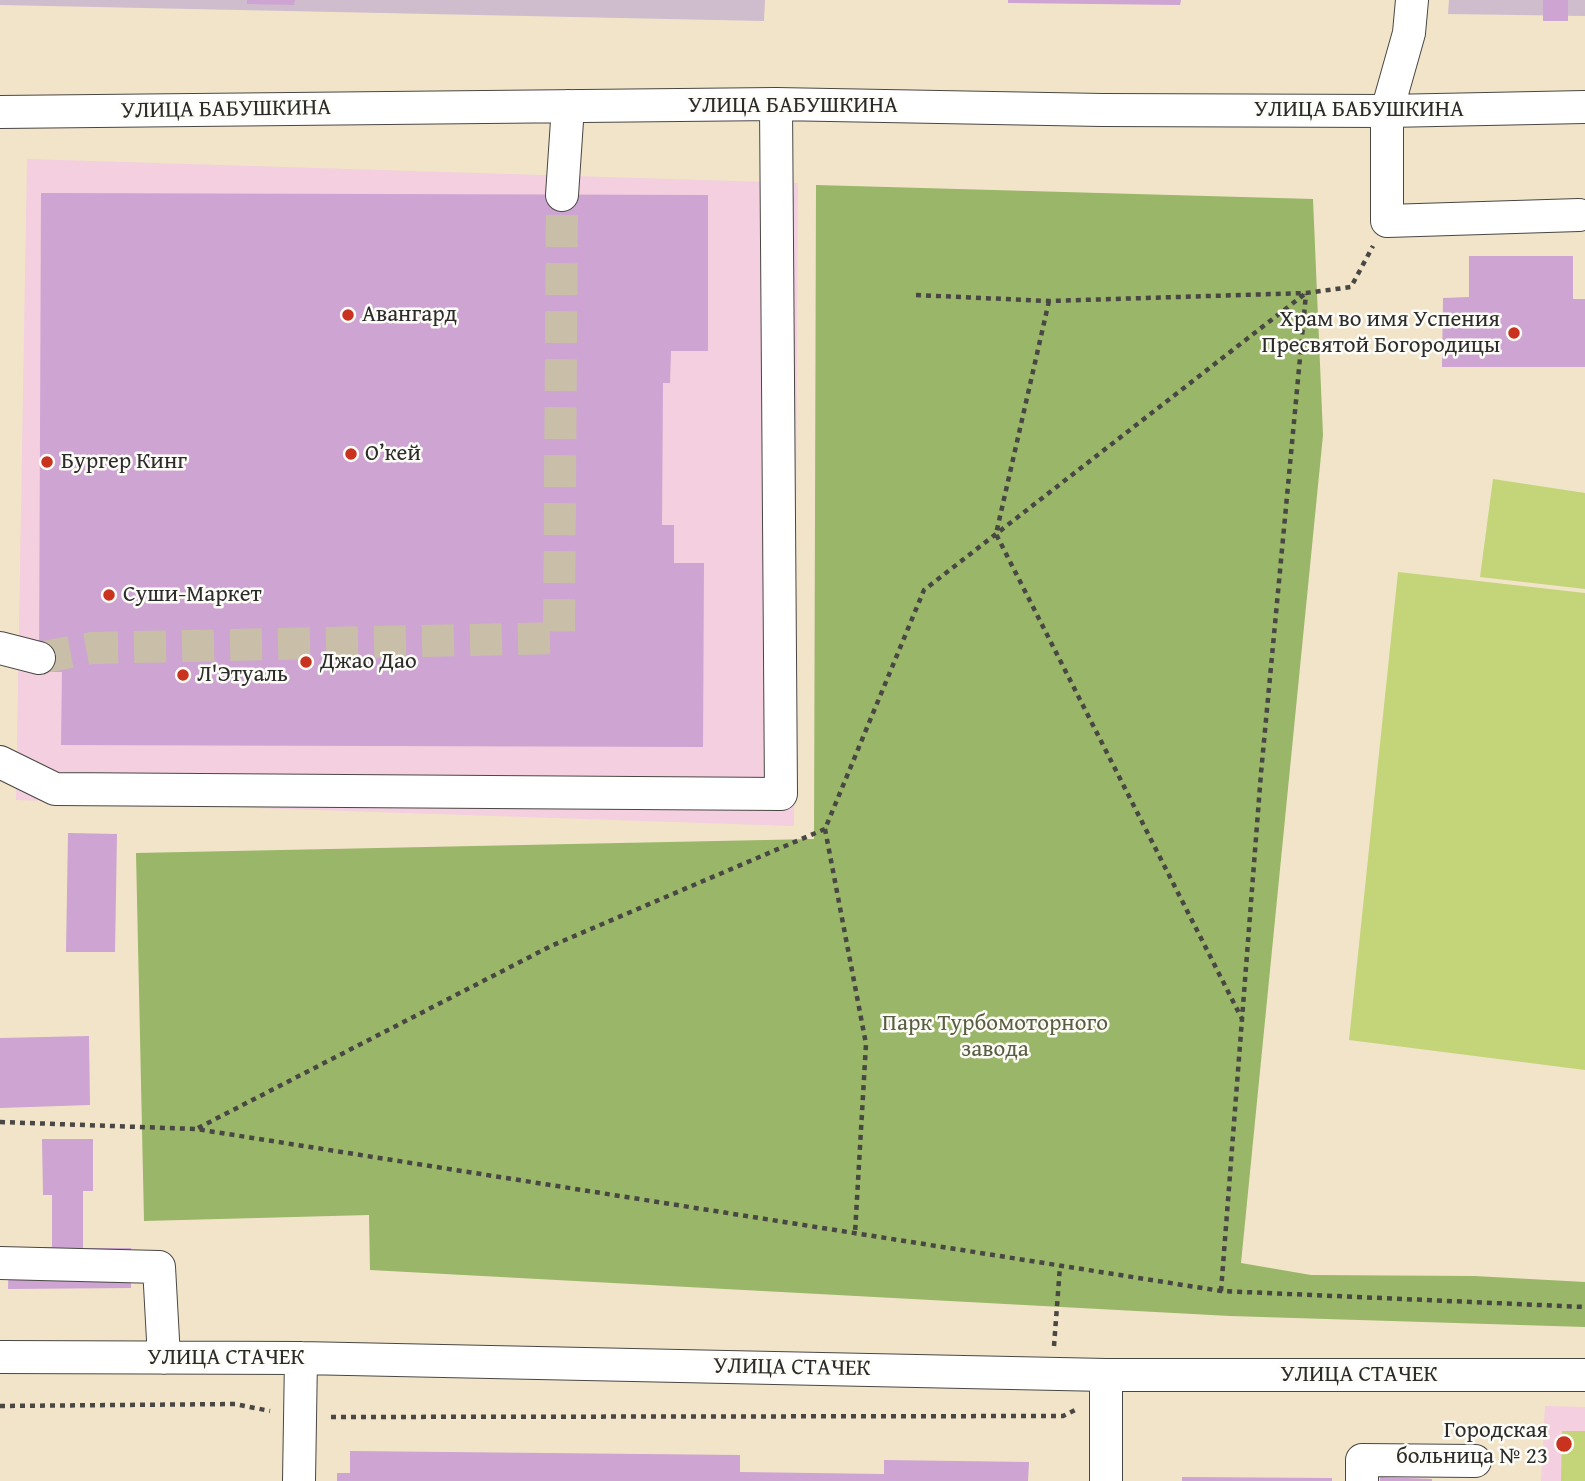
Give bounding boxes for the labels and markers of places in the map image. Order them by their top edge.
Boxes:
place label: Авангард [362,301,457,329]
place label: Храм во имя Успения Пресвятой Богородицы [1262,306,1500,360]
marker: Авангард [340,307,356,323]
marker: Храм во имя Успения Пресвятой Богородицы [1506,325,1522,341]
place label: О’кей [365,440,421,468]
marker: О’кей [343,446,359,462]
place label: Бургер Кинг [61,448,187,476]
marker: Бургер Кинг [39,454,55,470]
place label: Суши-Маркет [123,581,262,609]
marker: Суши-Маркет [101,587,117,603]
place label: Джао Дао [320,648,417,676]
marker: Джао Дао [298,654,314,670]
place label: Л'Этуаль [197,661,288,689]
marker: Л'Этуаль [175,667,191,683]
place label: Городская больница № 23 [1396,1417,1548,1471]
marker: Городская больница № 23 [1554,1434,1574,1454]

